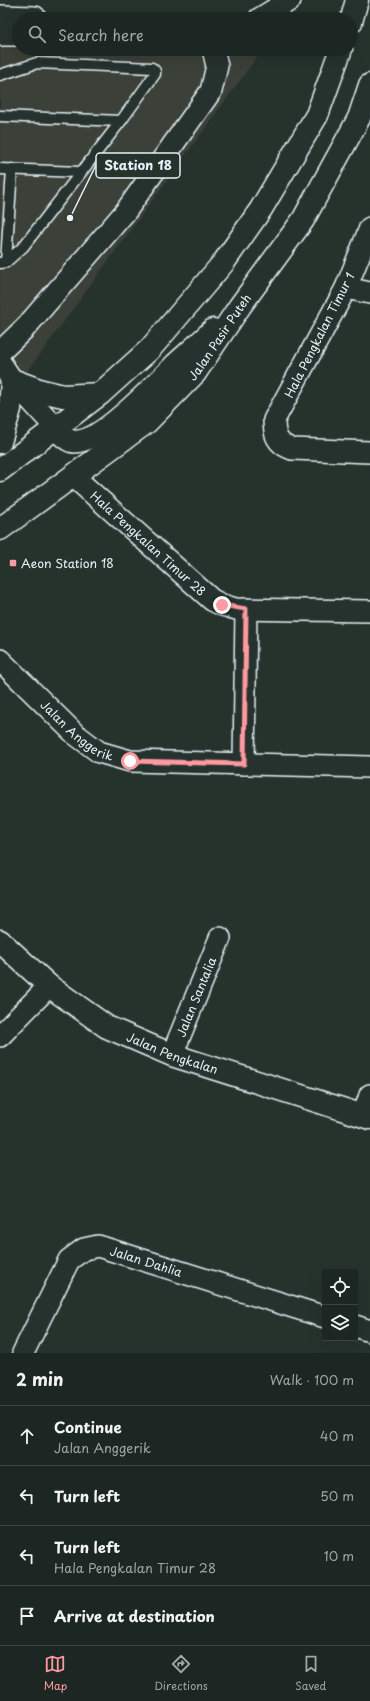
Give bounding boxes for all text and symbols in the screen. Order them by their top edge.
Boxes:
search box [12,12,358,56]
icon: search [26,23,48,45]
text: Search here [58,23,144,46]
callout: Station 18 [96,153,180,178]
text: Station 18 [104,155,172,174]
street label: Hala Pengkalan Timur 1 [279,269,359,401]
street label: Jalan Pasir Puteh [184,290,255,384]
street label: Hala Pengkalan Timur 28 [87,487,210,600]
place label: Aeon Station 18 [21,554,114,572]
marker: Aeon Station 18 [8,558,18,568]
route end [213,596,231,614]
street label: Jalan Anggerik [37,696,115,765]
route start [121,752,139,770]
street label: Jalan Santalia [171,954,220,1039]
street label: Jalan Pengkalan [124,1028,220,1078]
street label: Jalan Dahlia [108,1241,185,1281]
map controls [322,1269,358,1341]
button: locate [322,1269,358,1305]
button: layers [322,1305,358,1341]
text: 2 min [16,1366,63,1392]
text: Walk · 100 m [270,1370,354,1389]
text: Continue [54,1415,122,1438]
icon: ahead [16,1425,38,1447]
text: 40 m [320,1426,354,1445]
text: Jalan Anggerik [54,1438,151,1457]
text: Turn left [54,1484,120,1507]
icon: left [16,1485,38,1507]
text: 50 m [320,1486,354,1505]
text: Turn left [54,1535,120,1558]
icon: left [16,1545,38,1567]
text: 10 m [324,1546,354,1565]
text: Hala Pengkalan Timur 28 [54,1558,216,1577]
text: Arrive at destination [54,1604,215,1627]
icon: arrive [16,1605,38,1627]
tab: Map [44,1653,67,1694]
tab: Directions [154,1653,208,1694]
tab: Saved [295,1653,326,1694]

